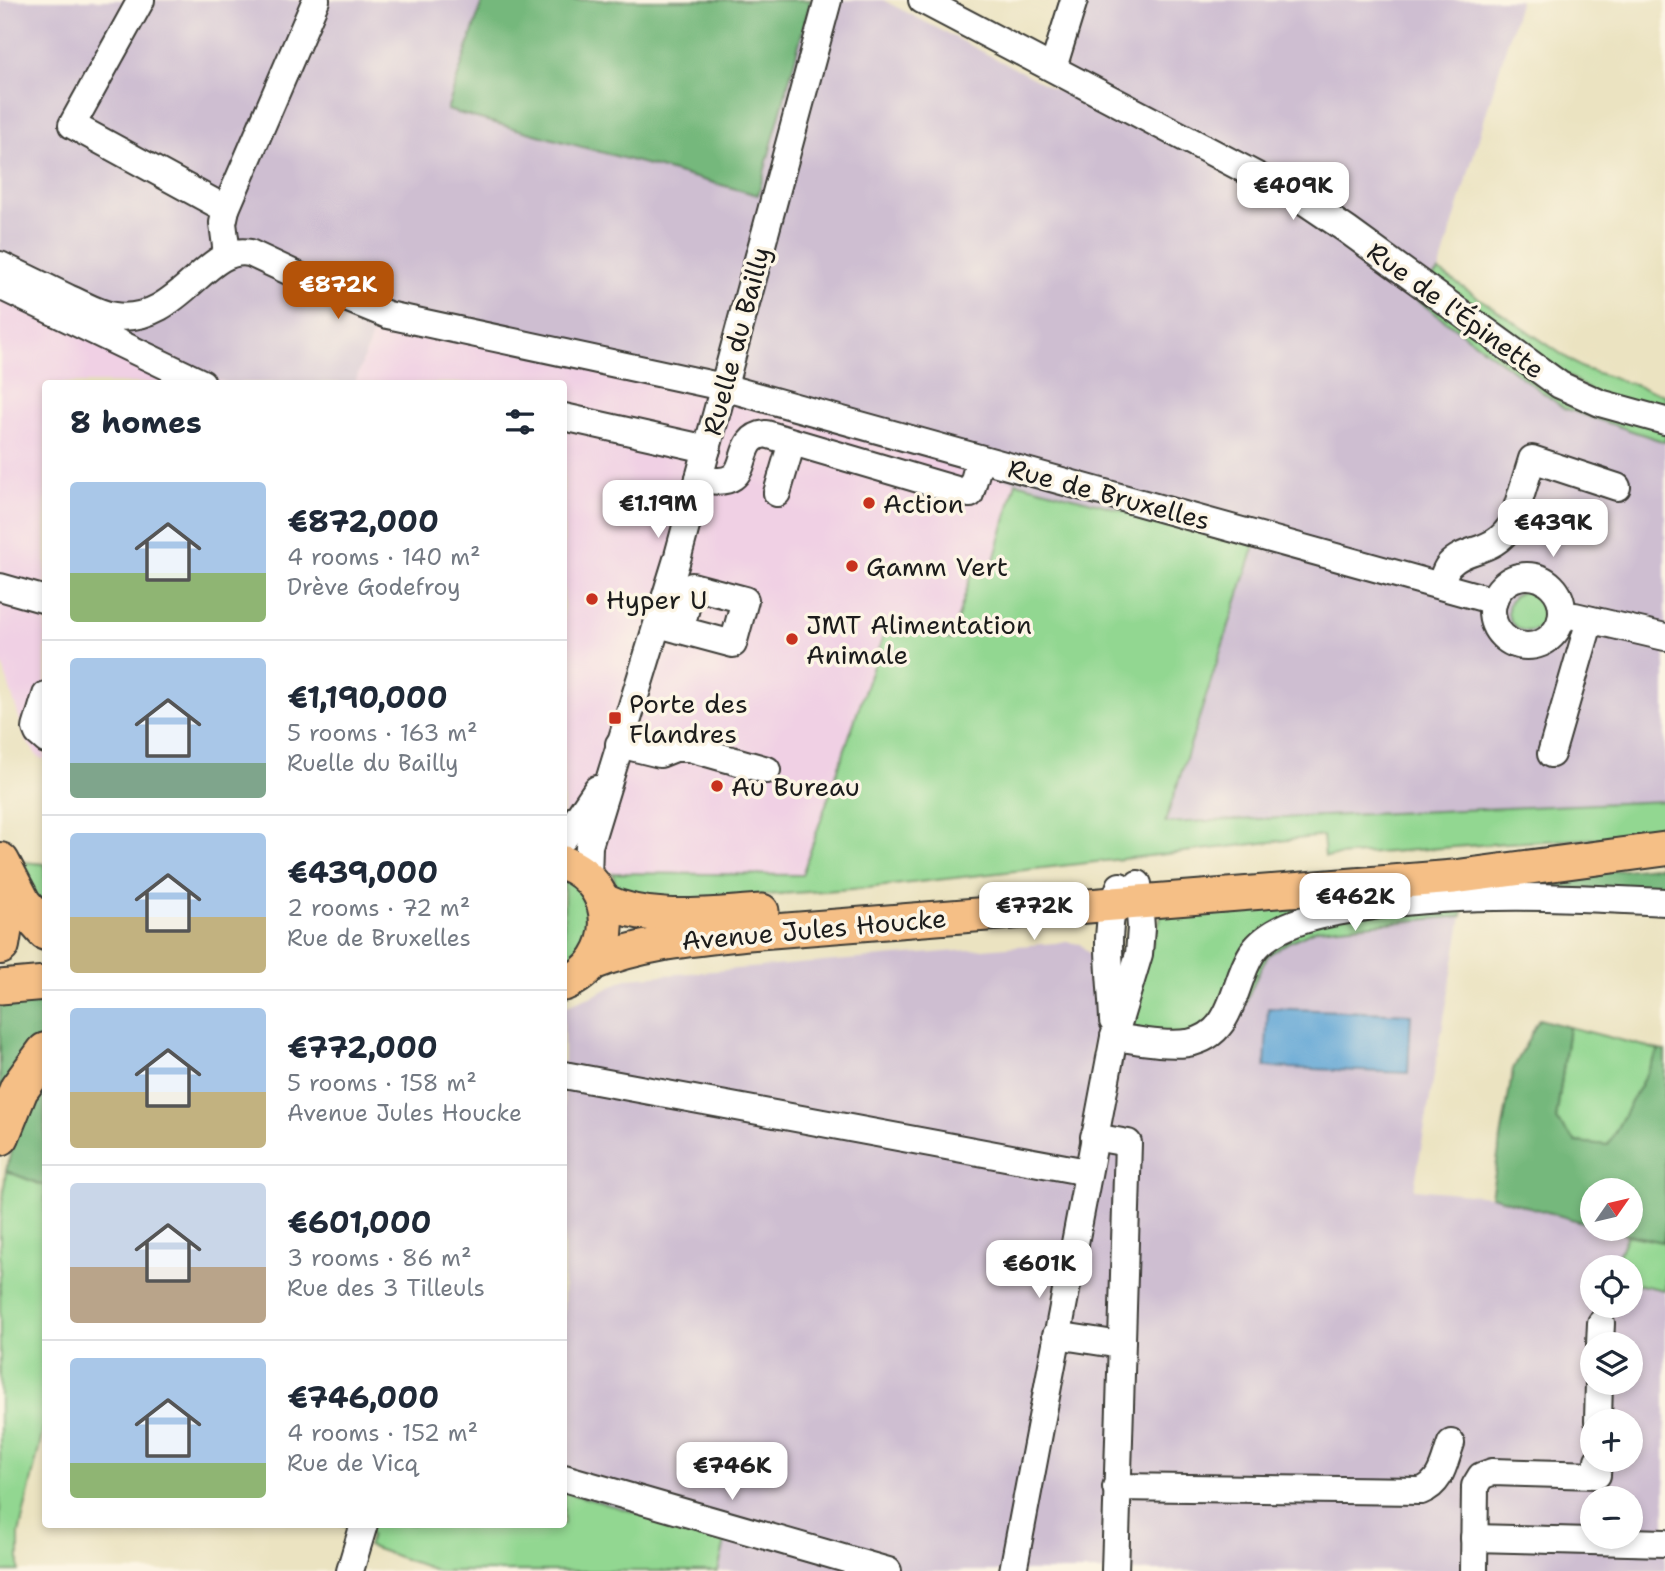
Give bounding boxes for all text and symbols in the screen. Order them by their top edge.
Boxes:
pin: €409K [1244,162,1342,222]
text: €409K [1253,170,1333,200]
street label: Rue de l'Épinette [1360,234,1552,386]
street label: Ruelle du Bailly [694,243,778,439]
pin: €872K [289,262,387,321]
text: €872K [299,269,377,299]
text: 8 homes [70,402,202,443]
icon: filters [501,403,539,441]
street label: Rue de Bruxelles [1004,450,1214,538]
pin: €1.19M [601,480,715,540]
place label: Action [883,486,964,521]
text: €1.19M [619,488,697,518]
marker: Action [861,495,877,511]
pin: €439K [1504,500,1602,559]
text: €872,000 [287,501,439,542]
text: €439K [1514,507,1592,537]
icon: home [126,510,210,594]
text: 4 rooms · 140 m² [287,542,481,572]
place label: Gamm Vert [866,549,1008,584]
marker: Gamm Vert [844,558,860,574]
text: Drève Godefroy [287,572,461,602]
place label: Hyper U [606,582,707,617]
marker: Hyper U [584,591,600,607]
place label: JMT Alimentation Animale [806,607,1032,672]
marker: JMT Alimentation Animale [784,631,800,647]
text: €1,190,000 [287,677,448,718]
icon: home [126,686,210,770]
place label: Porte des Flandres [629,686,748,751]
marker: Porte des Flandres [607,710,623,726]
text: 5 rooms · 163 m² [287,718,478,748]
text: Ruelle du Bailly [287,748,458,778]
place label: Au Bureau [731,769,860,804]
marker: Au Bureau [709,778,725,794]
text: €439,000 [287,852,438,893]
icon: home [126,861,210,945]
pin: €462K [1306,874,1404,933]
text: €462K [1315,881,1395,911]
pin: €772K [985,883,1083,942]
text: €772K [995,890,1073,920]
text: 2 rooms · 72 m² [287,893,470,923]
street label: Avenue Jules Houcke [680,900,948,958]
text: Rue de Bruxelles [287,923,471,953]
text: €772,000 [287,1027,438,1068]
icon: home [126,1036,210,1120]
text: 5 rooms · 158 m² [287,1068,477,1098]
text: Avenue Jules Houcke [287,1098,522,1128]
north arrow [1580,1178,1643,1241]
map controls [1580,1178,1643,1549]
text: €601,000 [287,1202,432,1243]
icon: home [126,1211,210,1295]
pin: €601K [990,1240,1088,1300]
text: 3 rooms · 86 m² [287,1243,472,1273]
text: €601K [1002,1248,1076,1278]
button: locate [1580,1255,1643,1318]
text: Rue des 3 Tilleuls [287,1273,485,1303]
button: layers [1580,1332,1643,1395]
text: €746,000 [287,1377,439,1418]
icon: home [126,1386,210,1470]
button: + [1580,1409,1643,1472]
text: 4 rooms · 152 m² [287,1418,478,1448]
pin: €746K [683,1442,781,1502]
text: Rue de Vicq [287,1448,418,1478]
text: €746K [692,1450,772,1480]
button: − [1580,1486,1643,1549]

